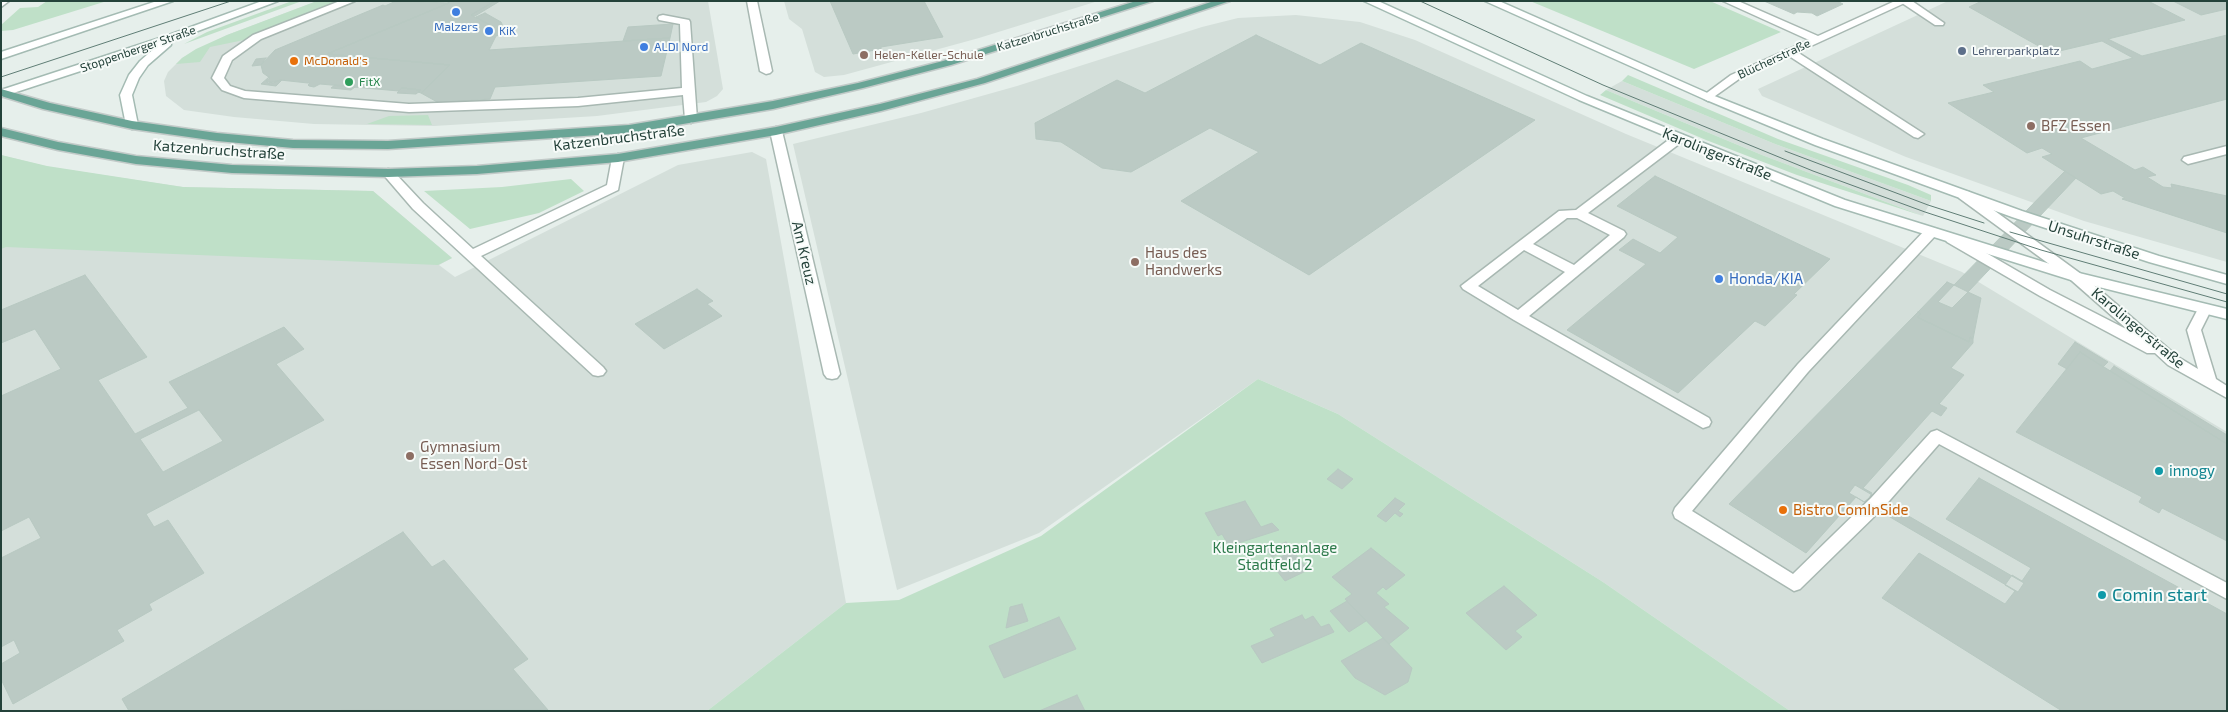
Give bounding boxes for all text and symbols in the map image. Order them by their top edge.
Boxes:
marker: Malzers [450,6,462,18]
street label: Katzenbruchstraße [995,10,1101,54]
place label: Malzers [434,20,478,34]
street label: Stoppenberger Straße [78,22,198,76]
place label: KiK [499,24,516,38]
marker: KiK [483,25,495,37]
street label: Blücherstraße [1735,36,1813,82]
place label: ALDI Nord [654,40,708,54]
marker: ALDI Nord [638,41,650,53]
place label: Lehrerparkplatz [1972,44,2060,58]
marker: Lehrerparkplatz [1956,45,1968,57]
place label: Helen-Keller-Schule [874,48,984,62]
marker: Helen-Keller-Schule [858,49,870,61]
place label: McDonald's [304,54,368,68]
marker: McDonald's [288,55,300,67]
place label: FitX [359,75,380,89]
marker: FitX [343,76,355,88]
place label: BFZ Essen [2041,117,2111,135]
marker: BFZ Essen [2025,120,2037,132]
street label: Katzenbruchstraße [552,121,686,155]
street label: Karolingerstraße [1660,124,1774,184]
street label: Katzenbruchstraße [152,136,286,164]
street label: Unsuhrstraße [2046,217,2142,263]
street label: Am Kreuz [788,219,820,287]
place label: Haus des Handwerks [1145,244,1222,279]
marker: Haus des Handwerks [1129,256,1141,268]
place label: Honda/KIA [1729,270,1803,288]
marker: Honda/KIA [1713,273,1725,285]
street label: Karolingerstraße [2088,284,2188,372]
place label: Gymnasium Essen Nord-Ost [420,438,527,473]
marker: Gymnasium Essen Nord-Ost [404,450,416,462]
place label: innogy [2169,462,2215,480]
marker: innogy [2153,465,2165,477]
place label: Bistro ComInSide [1793,501,1909,519]
marker: Bistro ComInSide [1777,504,1789,516]
park label: Kleingartenanlage Stadtfeld 2 [1213,539,1337,574]
place label: Comin start [2112,584,2207,606]
marker: Comin start [2096,589,2108,601]

